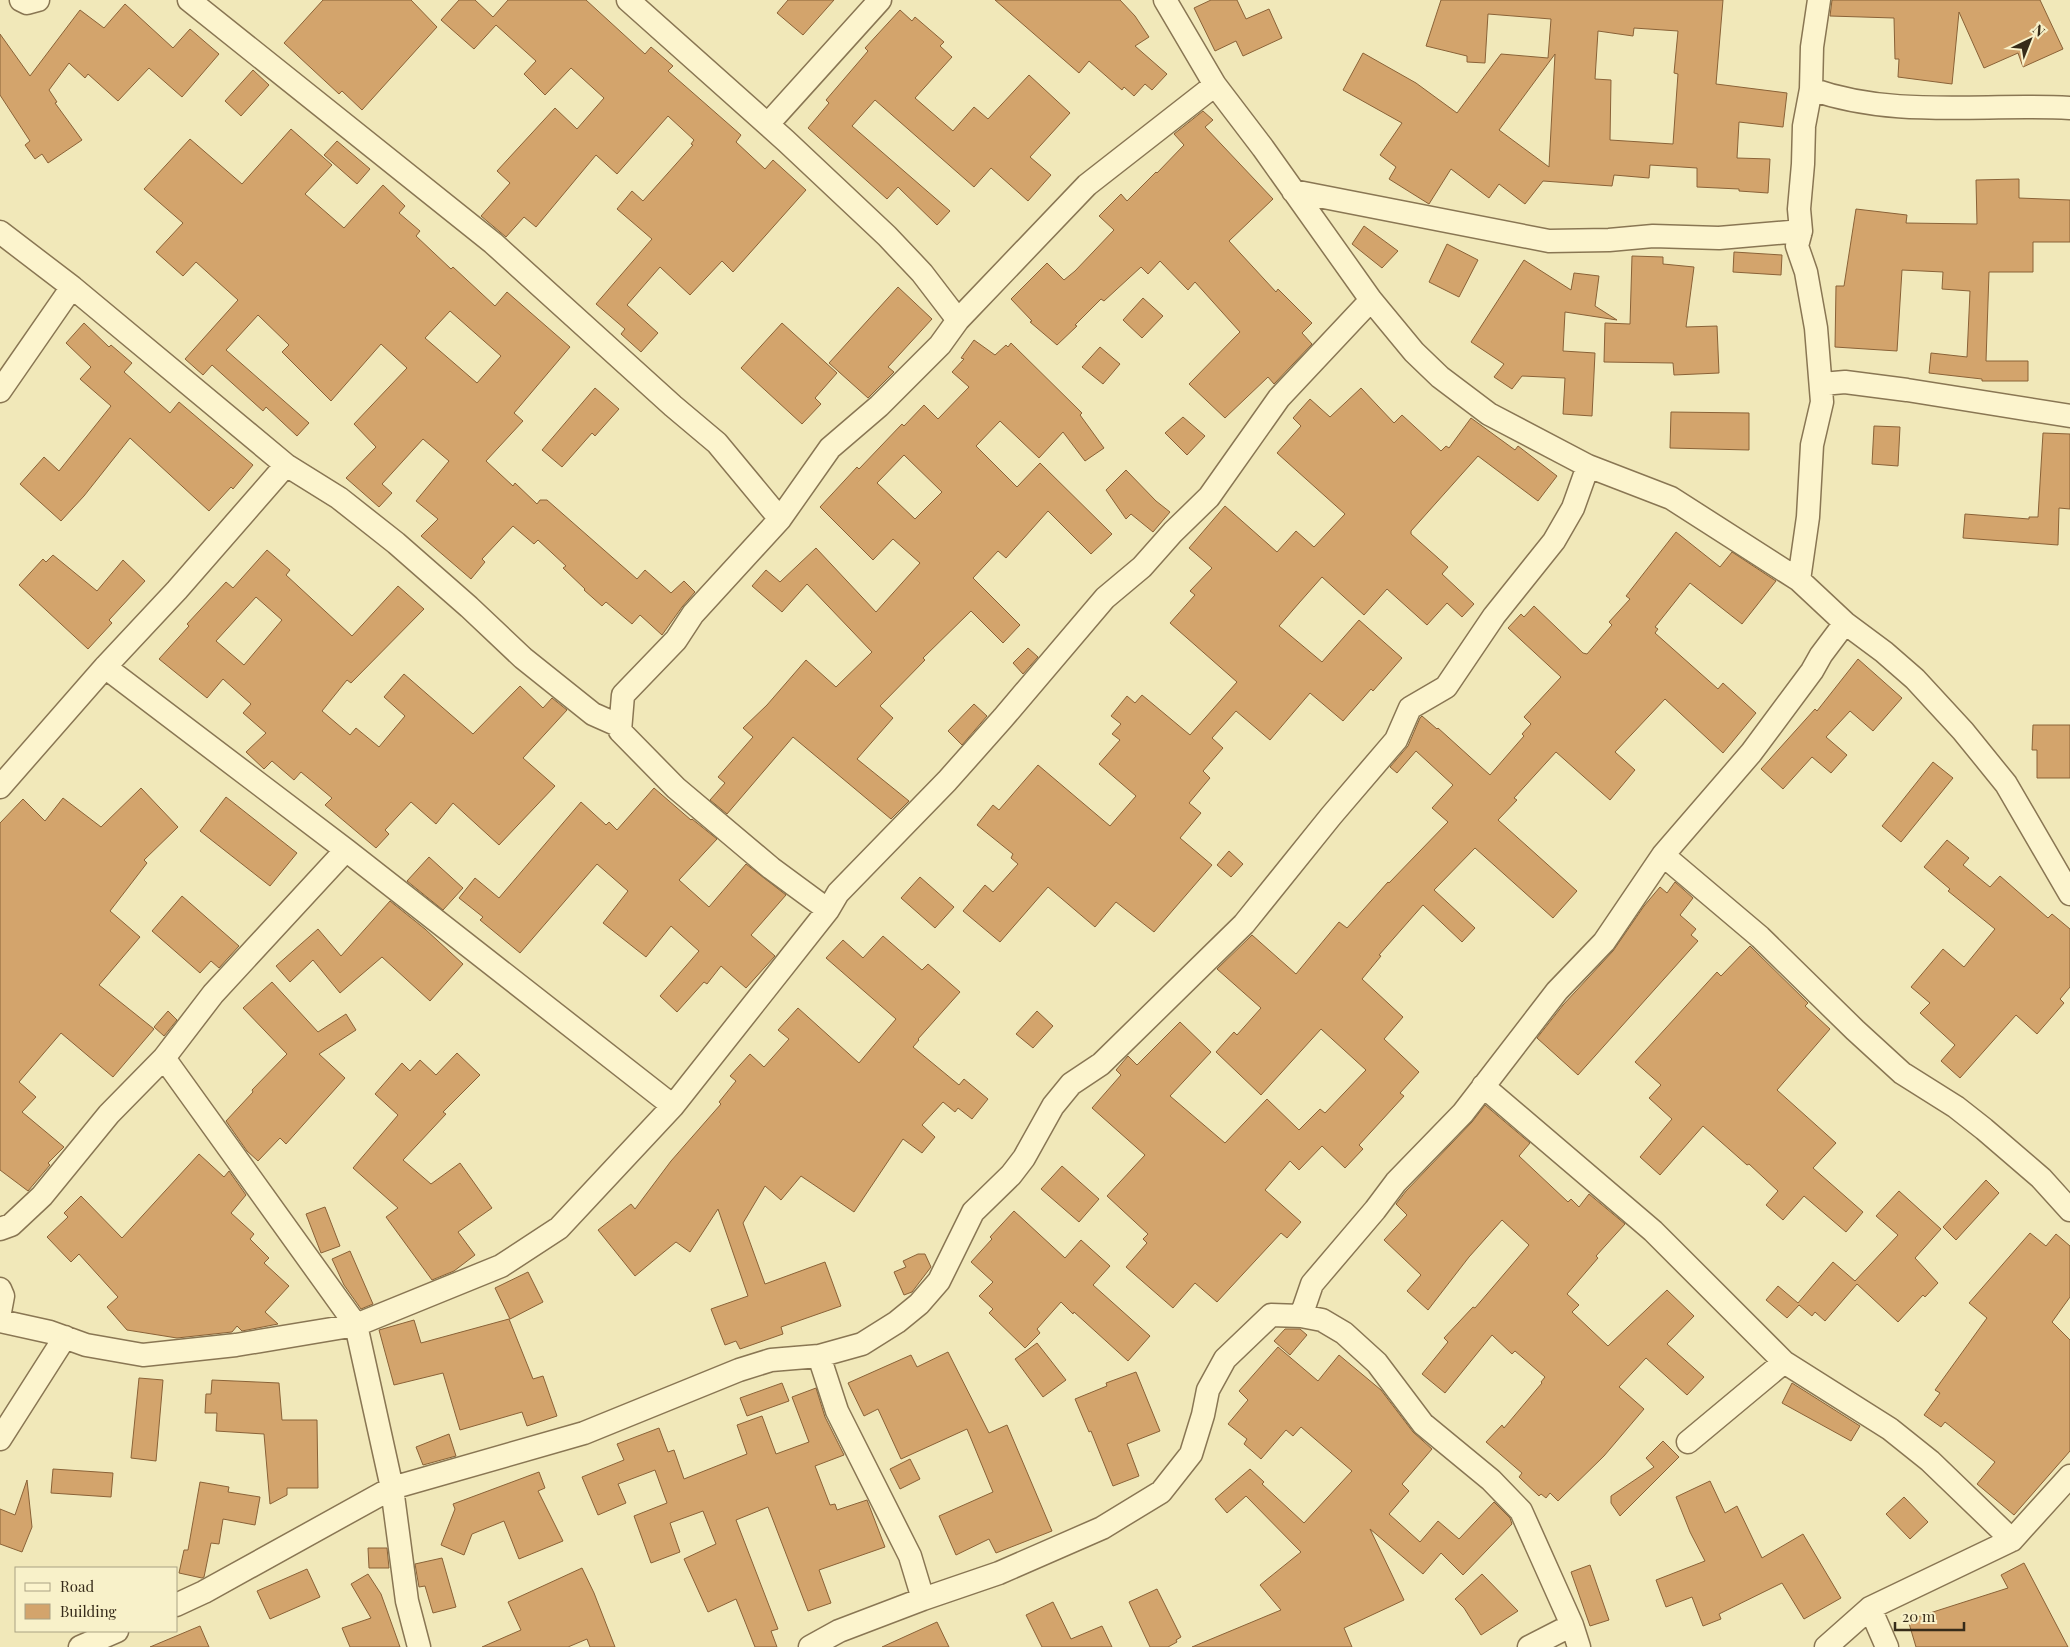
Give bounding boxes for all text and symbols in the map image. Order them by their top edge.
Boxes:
north arrow [2005,15,2055,65]
text: N [2029,20,2049,41]
legend [15,1567,178,1632]
text: Road [60,1576,94,1596]
scale bar [1895,1600,1964,1632]
text: Building [60,1601,117,1621]
text: 20 m [1902,1606,1936,1626]

